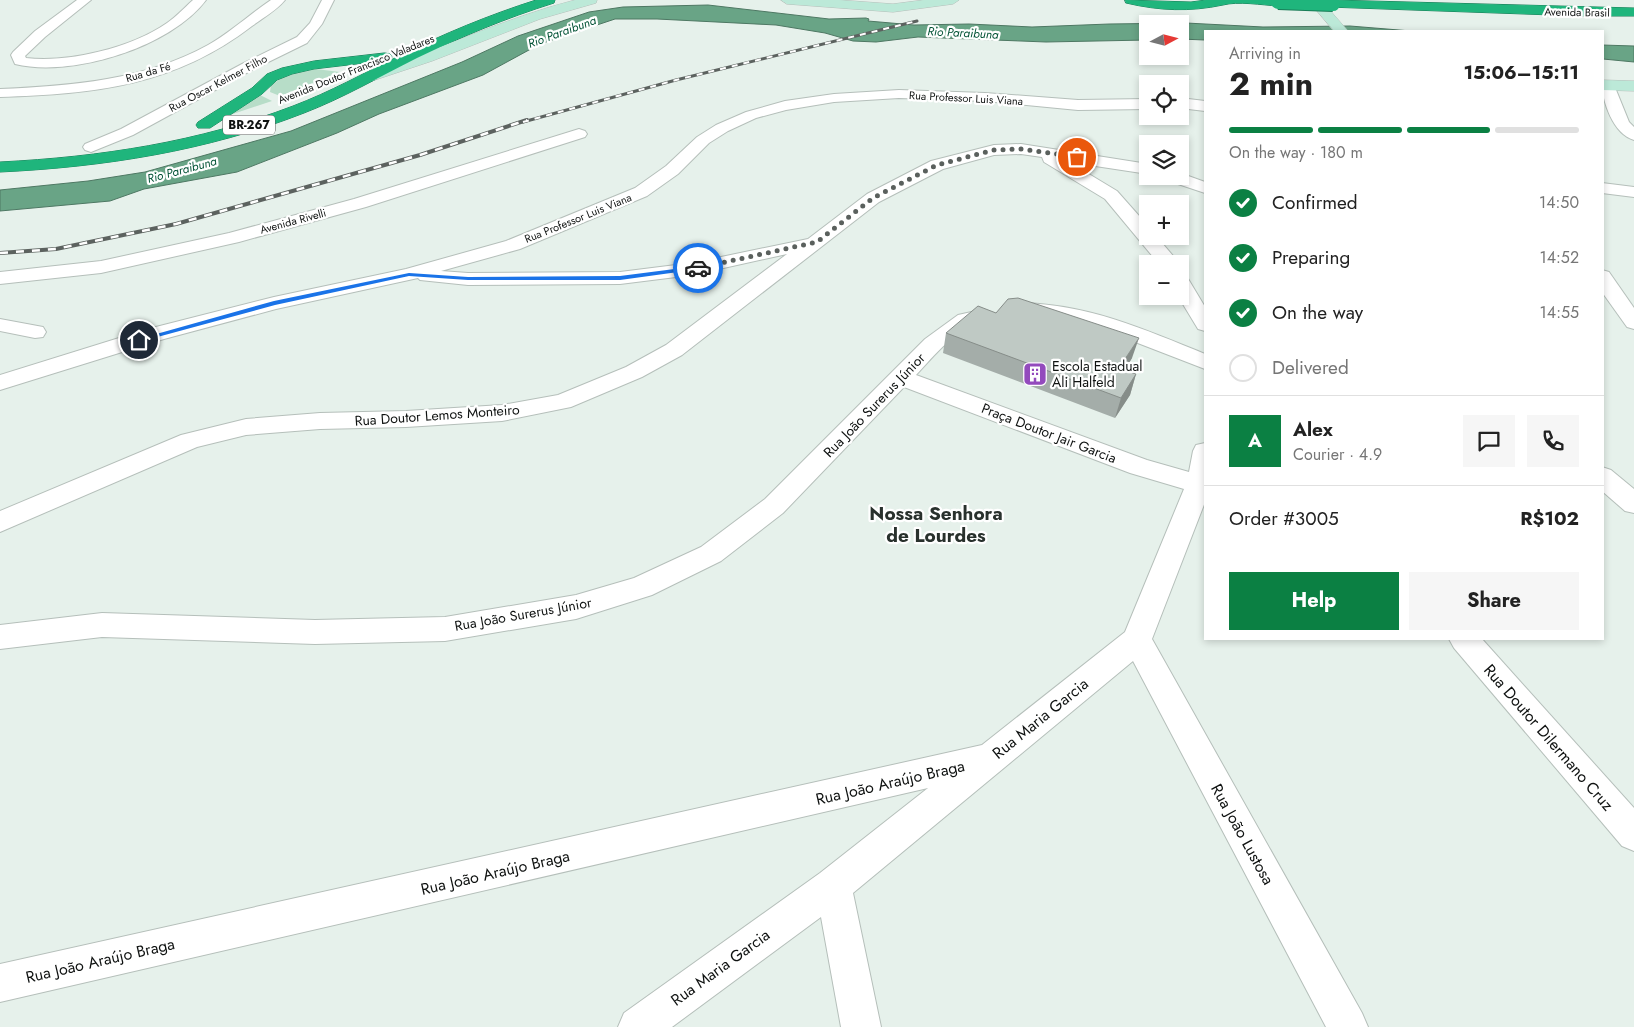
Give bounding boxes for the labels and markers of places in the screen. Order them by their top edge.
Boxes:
pin [1056,136,1098,178]
pin [118,319,160,361]
place label: Escola Estadual Ali Halfeld [1052,356,1143,392]
building icon: Escola Estadual Ali Halfeld [1022,361,1048,387]

